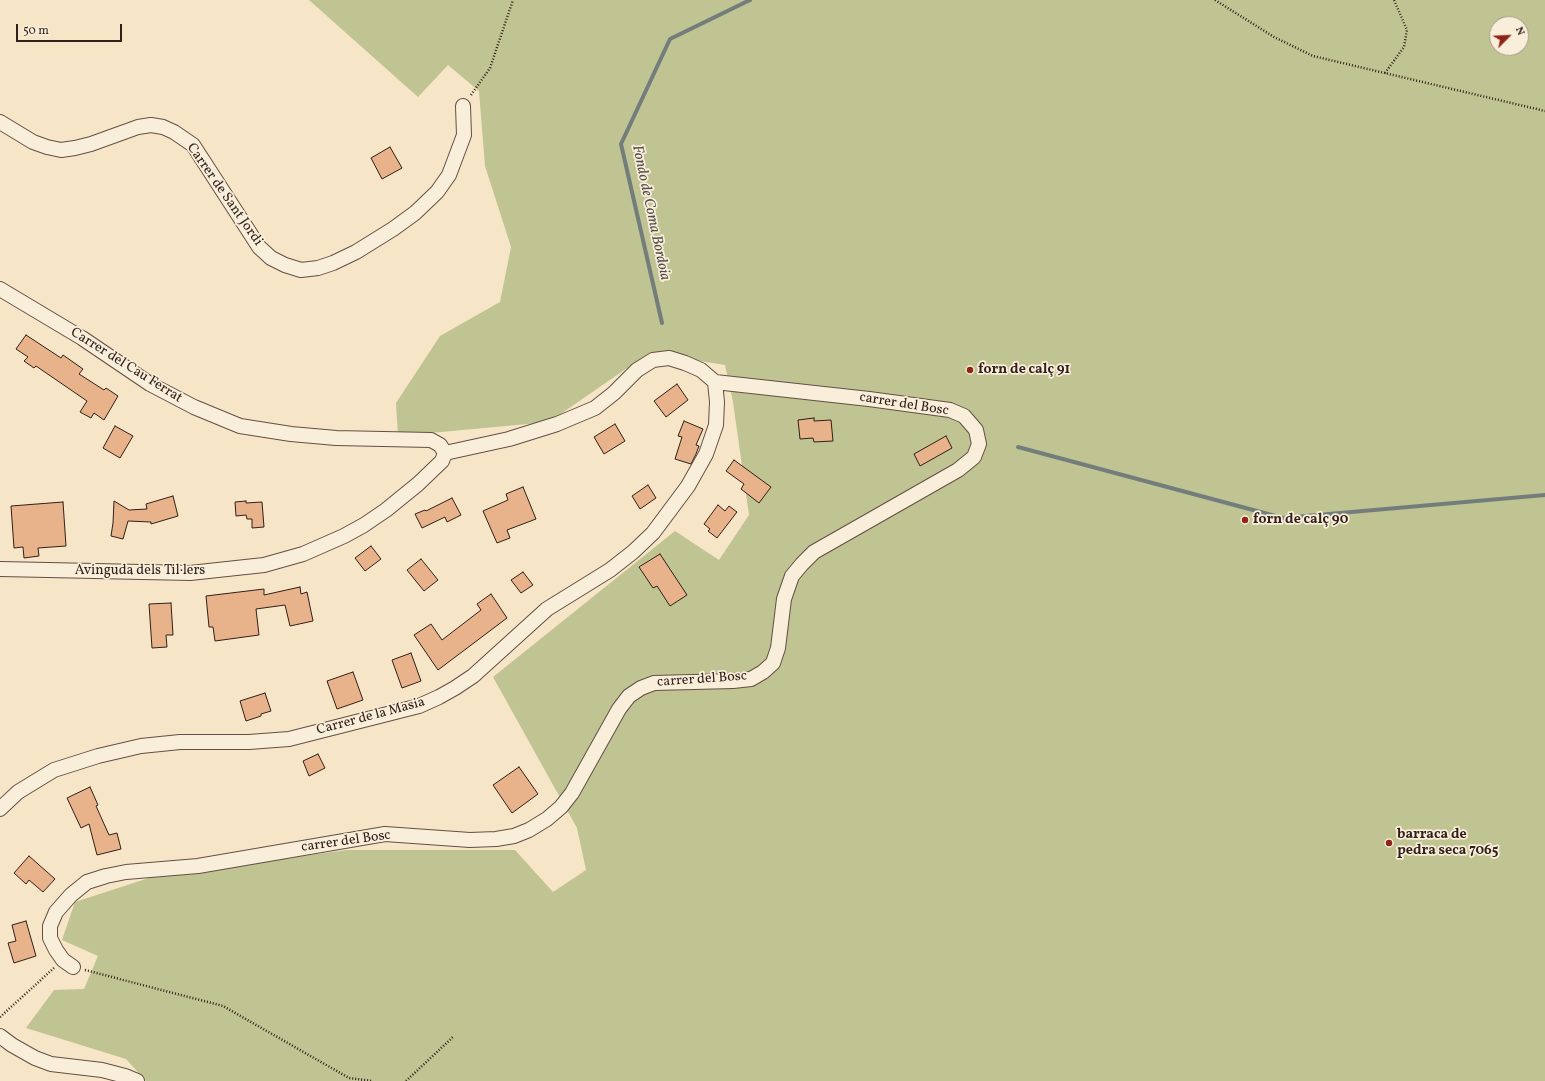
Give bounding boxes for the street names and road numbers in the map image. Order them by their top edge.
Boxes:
street label: Carrer de Sant Jordi [182,141,266,249]
street label: Carrer del Cau Ferrat [67,325,185,407]
street label: carrer del Bosc [858,390,950,420]
street label: Avinguda dels Til·lers [75,563,205,579]
street label: carrer del Bosc [656,668,748,692]
street label: Carrer de la Masia [315,694,427,740]
street label: carrer del Bosc [300,827,392,857]

